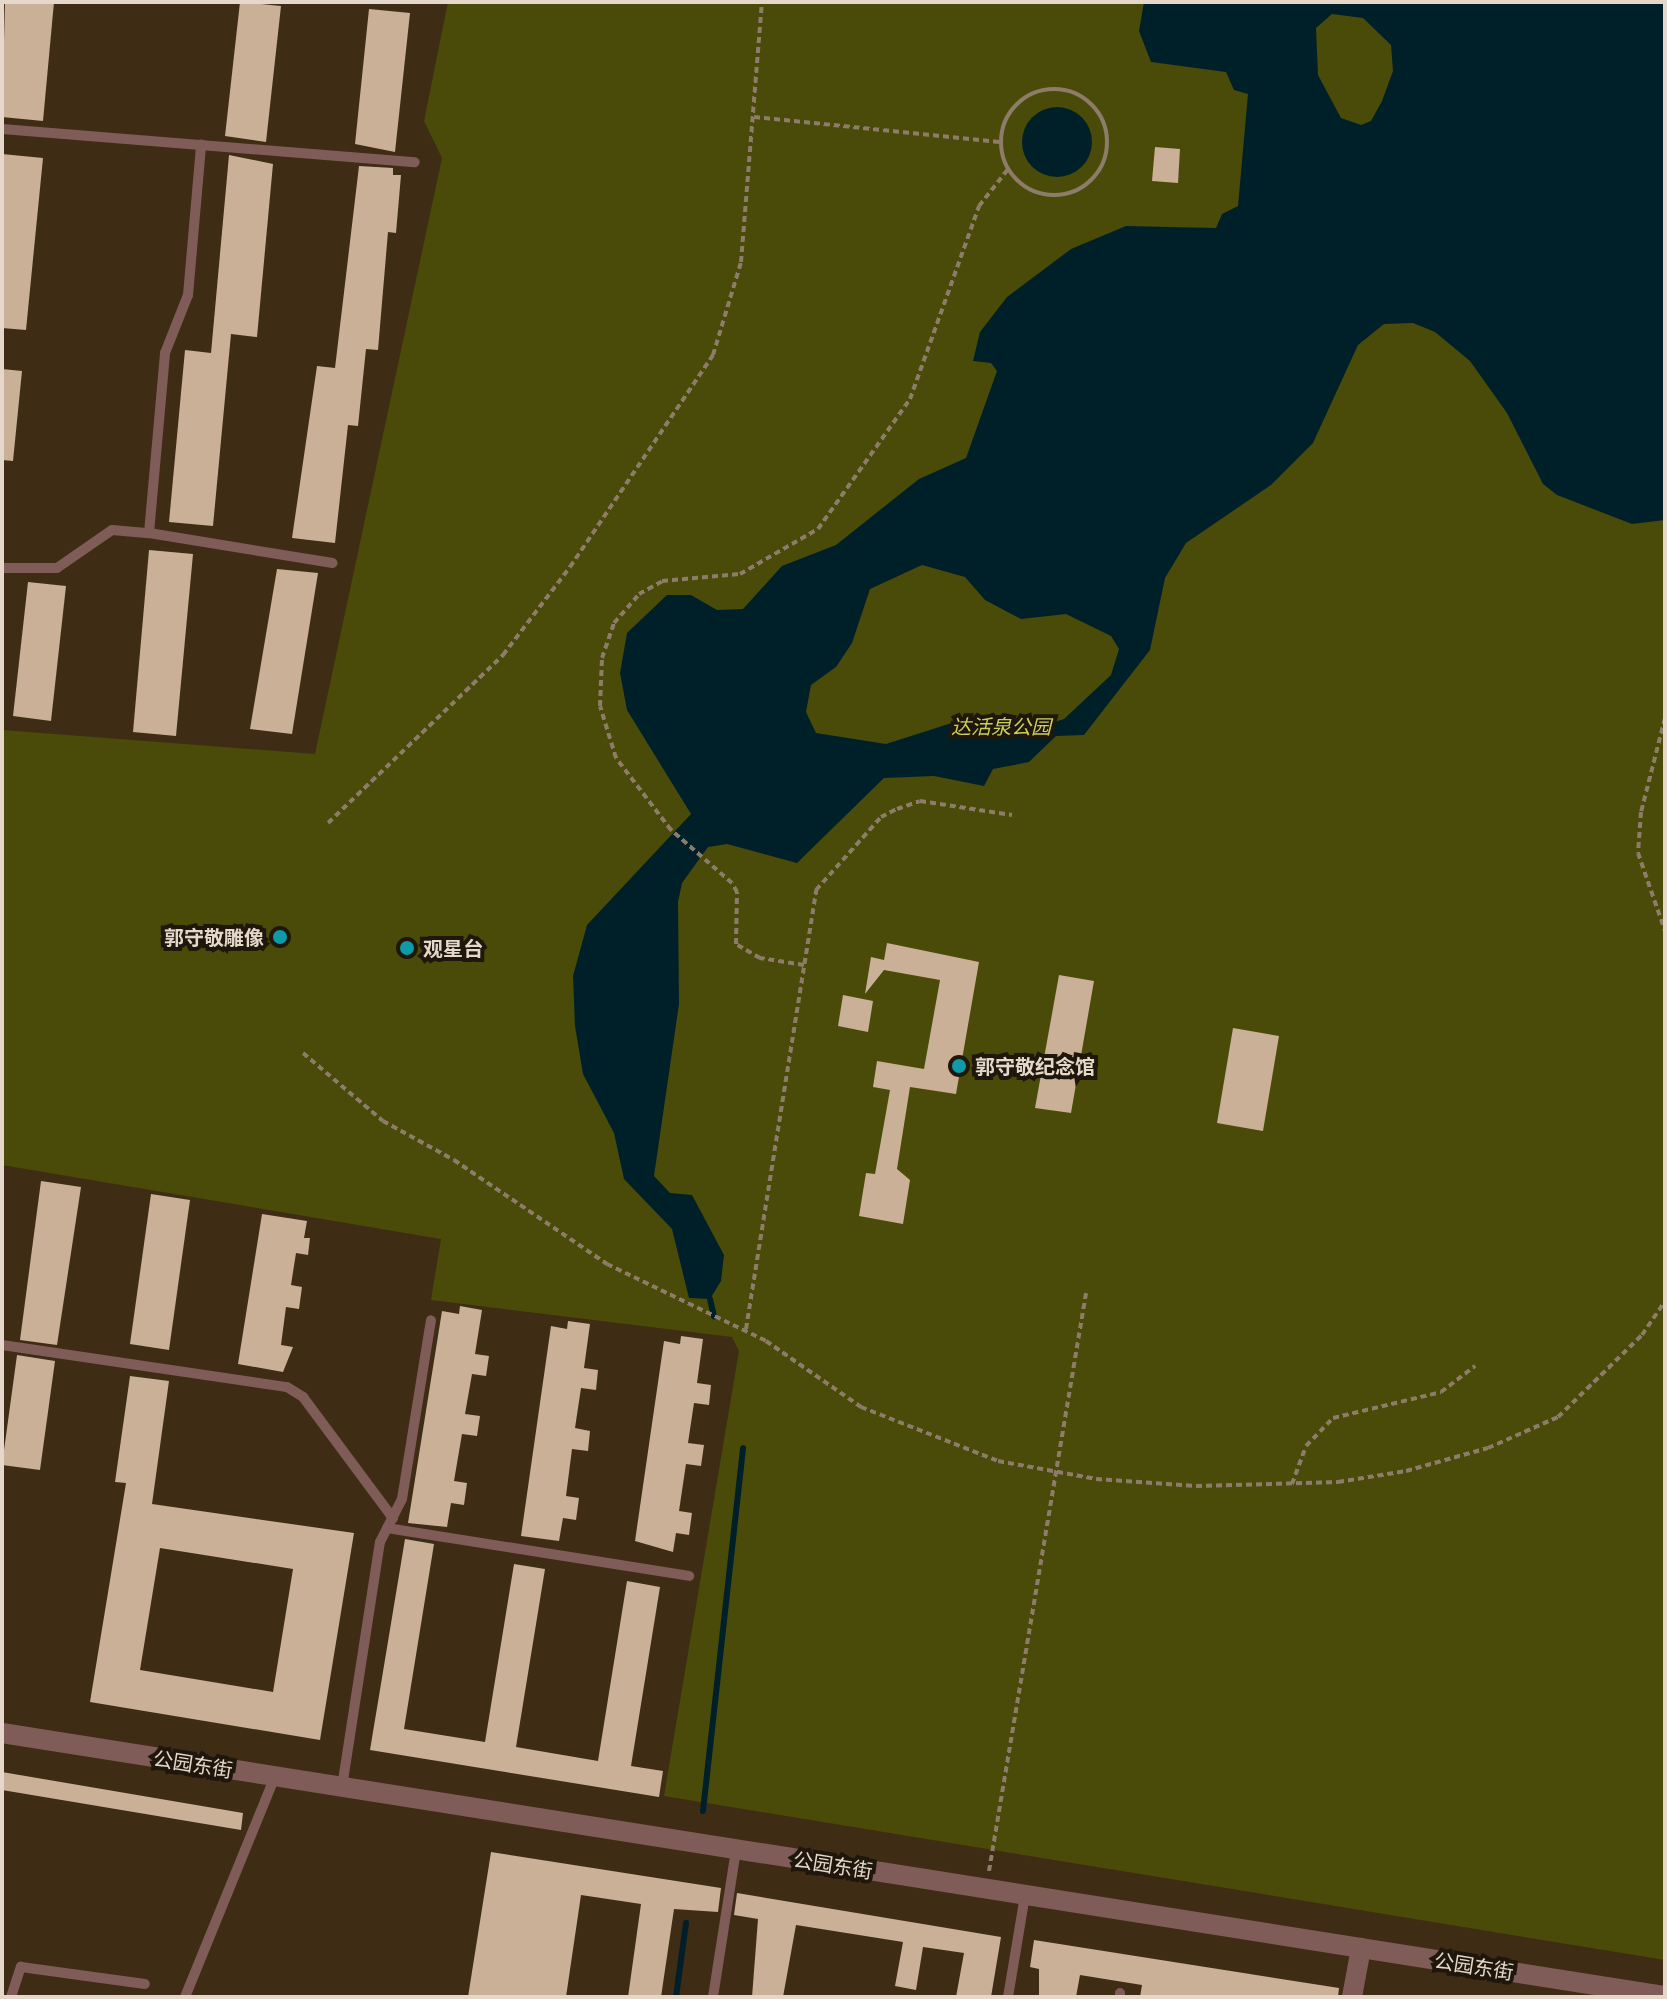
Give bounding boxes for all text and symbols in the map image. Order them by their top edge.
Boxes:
park label: 达活泉公园 [951,714,1051,738]
place label: 郭守敬雕像 [164,925,264,949]
marker: 郭守敬雕像 [271,928,289,946]
place label: 观星台 [423,936,483,960]
marker: 观星台 [398,939,416,957]
place label: 郭守敬纪念馆 [975,1054,1095,1078]
marker: 郭守敬纪念馆 [950,1057,968,1075]
street label: 公园东街 [152,1746,234,1782]
street label: 公园东街 [792,1847,874,1883]
street label: 公园东街 [1433,1948,1515,1984]

